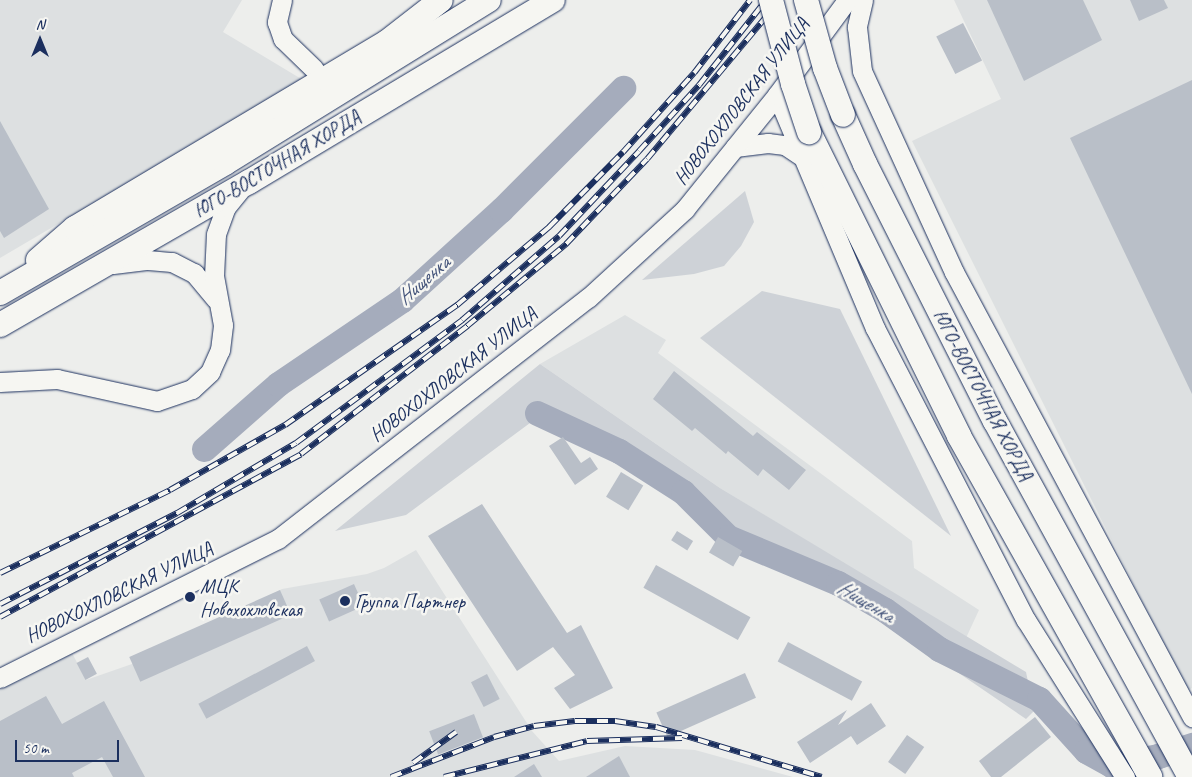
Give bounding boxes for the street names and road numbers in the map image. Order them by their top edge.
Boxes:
street label: НОВОХОХЛОВСКАЯ УЛИЦА [668,13,814,189]
street label: ЮГО-ВОСТОЧНАЯ ХОРДА [189,105,365,223]
street label: НОВОХОХЛОВСКАЯ УЛИЦА [365,301,541,447]
street label: ЮГО-ВОСТОЧНАЯ ХОРДА [928,305,1038,485]
street label: НОВОХОХЛОВСКАЯ УЛИЦА [21,536,217,648]

